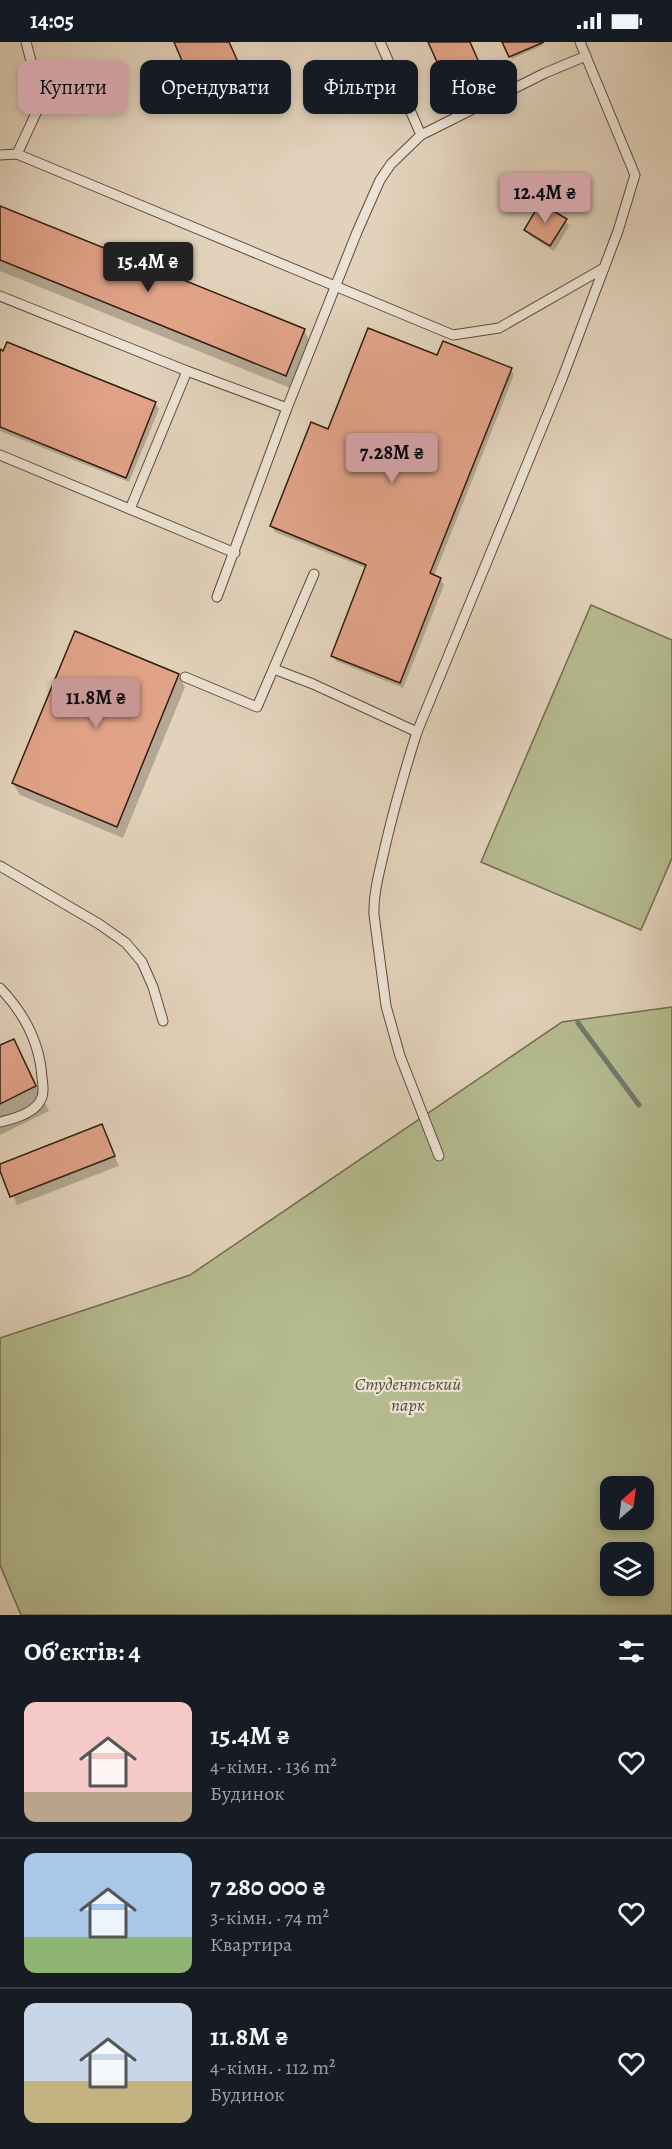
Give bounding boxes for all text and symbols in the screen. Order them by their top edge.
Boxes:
text: 14:05 [30,6,74,36]
chip: Купити [18,60,128,114]
chip: Орендувати [140,60,291,114]
chip: Фільтри [303,60,418,114]
chip: Нове [430,60,517,114]
pin: 12.4M ₴ [490,173,600,224]
text: 12.4M ₴ [514,179,576,206]
pin: 15.4M ₴ [93,242,203,293]
text: 15.4M ₴ [117,248,179,275]
pin: 7.28M ₴ [337,433,447,484]
text: 7.28M ₴ [360,439,424,466]
pin: 11.8M ₴ [41,678,151,729]
text: 11.8M ₴ [66,684,126,711]
park label: Студентський парк [355,1372,461,1417]
north arrow [600,1476,654,1530]
map controls [600,1476,654,1596]
button: layers [600,1542,654,1596]
text: Об’єктів: 4 [24,1634,141,1669]
icon: filters [615,1635,648,1668]
text: 15.4M ₴ [210,1718,290,1753]
icon: home [72,1726,144,1798]
icon: heart [615,1746,648,1779]
text: 4-кімн. · 136 m² [210,1753,337,1780]
text: Будинок [210,1780,285,1807]
text: 7 280 000 ₴ [210,1869,326,1904]
icon: home [72,1877,144,1949]
icon: heart [615,1897,648,1930]
text: 3-кімн. · 74 m² [210,1904,329,1931]
text: Квартира [210,1931,292,1958]
text: 11.8M ₴ [210,2019,289,2054]
icon: home [72,2027,144,2099]
icon: heart [615,2047,648,2080]
text: 4-кімн. · 112 m² [210,2054,336,2081]
text: Будинок [210,2081,285,2108]

